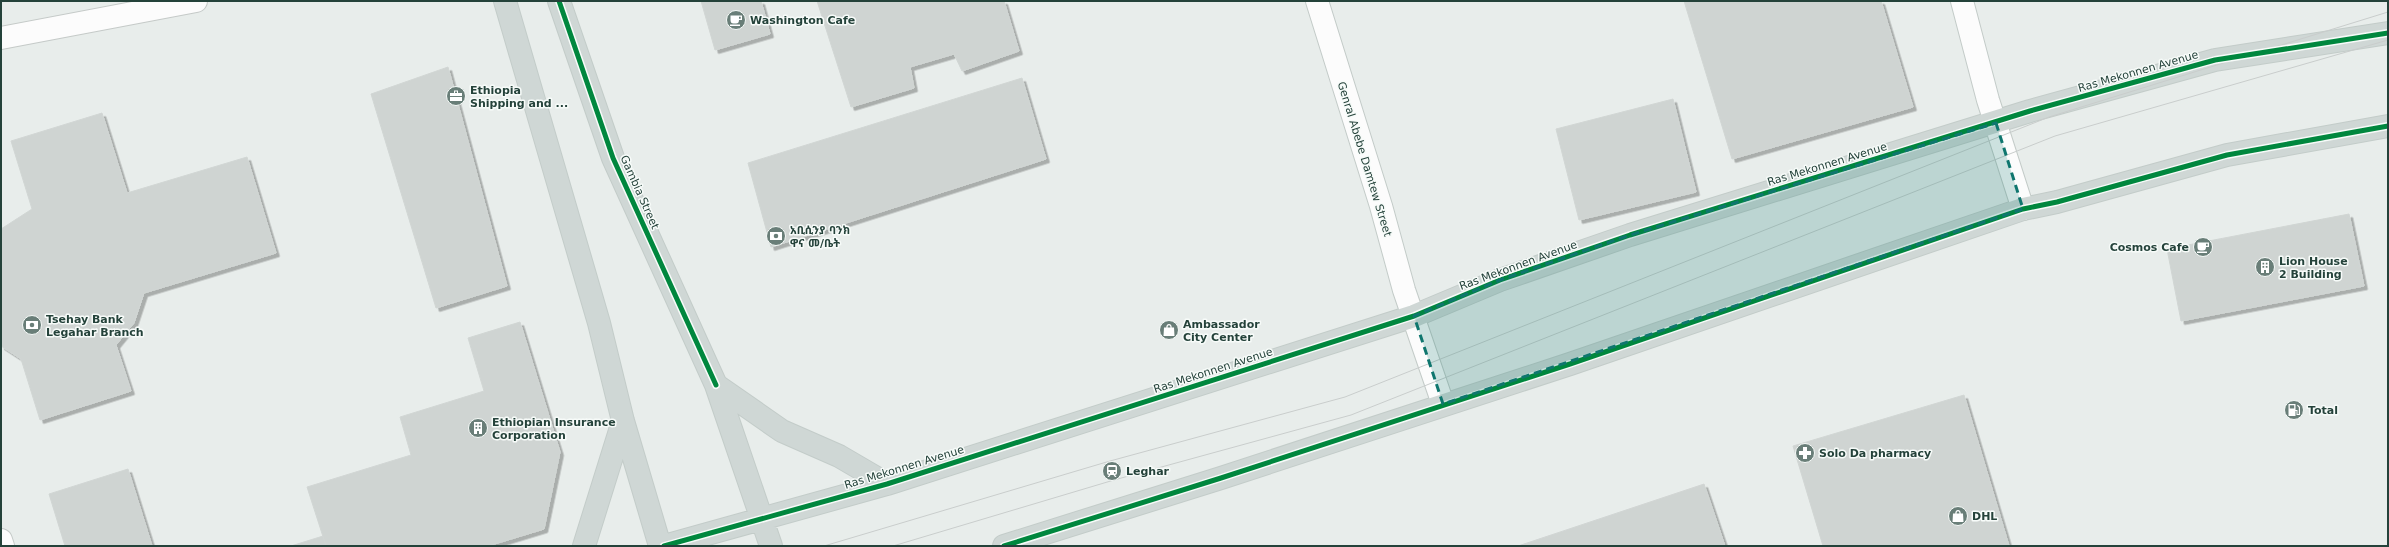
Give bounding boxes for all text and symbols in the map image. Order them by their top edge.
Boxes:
cafe icon: Washington Cafe [725,9,747,31]
place label: Washington Cafe [750,14,855,27]
street label: Ras Mekonnen Avenue [2077,48,2200,95]
street label: Genral Abebe Damtew Street [1335,80,1395,239]
place label: Ethiopia Shipping and ... [470,84,568,110]
office icon: Ethiopia Shipping and ... [445,85,467,107]
street label: Ras Mekonnen Avenue [1766,140,1889,189]
street label: Gambia Street [617,153,662,232]
place label: አቢሲንያ ባንክ ዋና መ/ቤት [790,224,850,250]
bank icon: አቢሲንያ ባንክ ዋና መ/ቤት [765,225,787,247]
cafe icon: Cosmos Cafe [2192,236,2214,258]
street label: Ras Mekonnen Avenue [1458,238,1579,293]
place label: Cosmos Cafe [2110,241,2189,254]
place label: Lion House 2 Building [2279,255,2348,281]
building icon: Lion House 2 Building [2254,256,2276,278]
place label: Tsehay Bank Legahar Branch [46,313,144,339]
bank icon: Tsehay Bank Legahar Branch [21,314,43,336]
place label: Ambassador City Center [1183,318,1260,344]
shop icon: Ambassador City Center [1158,319,1180,341]
street label: Ras Mekonnen Avenue [1152,345,1275,396]
fuel station icon: Total [2283,399,2305,421]
place label: Total [2308,404,2338,417]
place label: Ethiopian Insurance Corporation [492,416,616,442]
building icon: Ethiopian Insurance Corporation [467,417,489,439]
pharmacy icon: Solo Da pharmacy [1794,442,1816,464]
street label: Ras Mekonnen Avenue [843,443,966,492]
place label: Solo Da pharmacy [1819,447,1931,460]
station icon: Leghar [1101,460,1123,482]
place label: Leghar [1126,465,1170,478]
shop icon: DHL [1947,505,1969,527]
place label: DHL [1972,510,1997,523]

